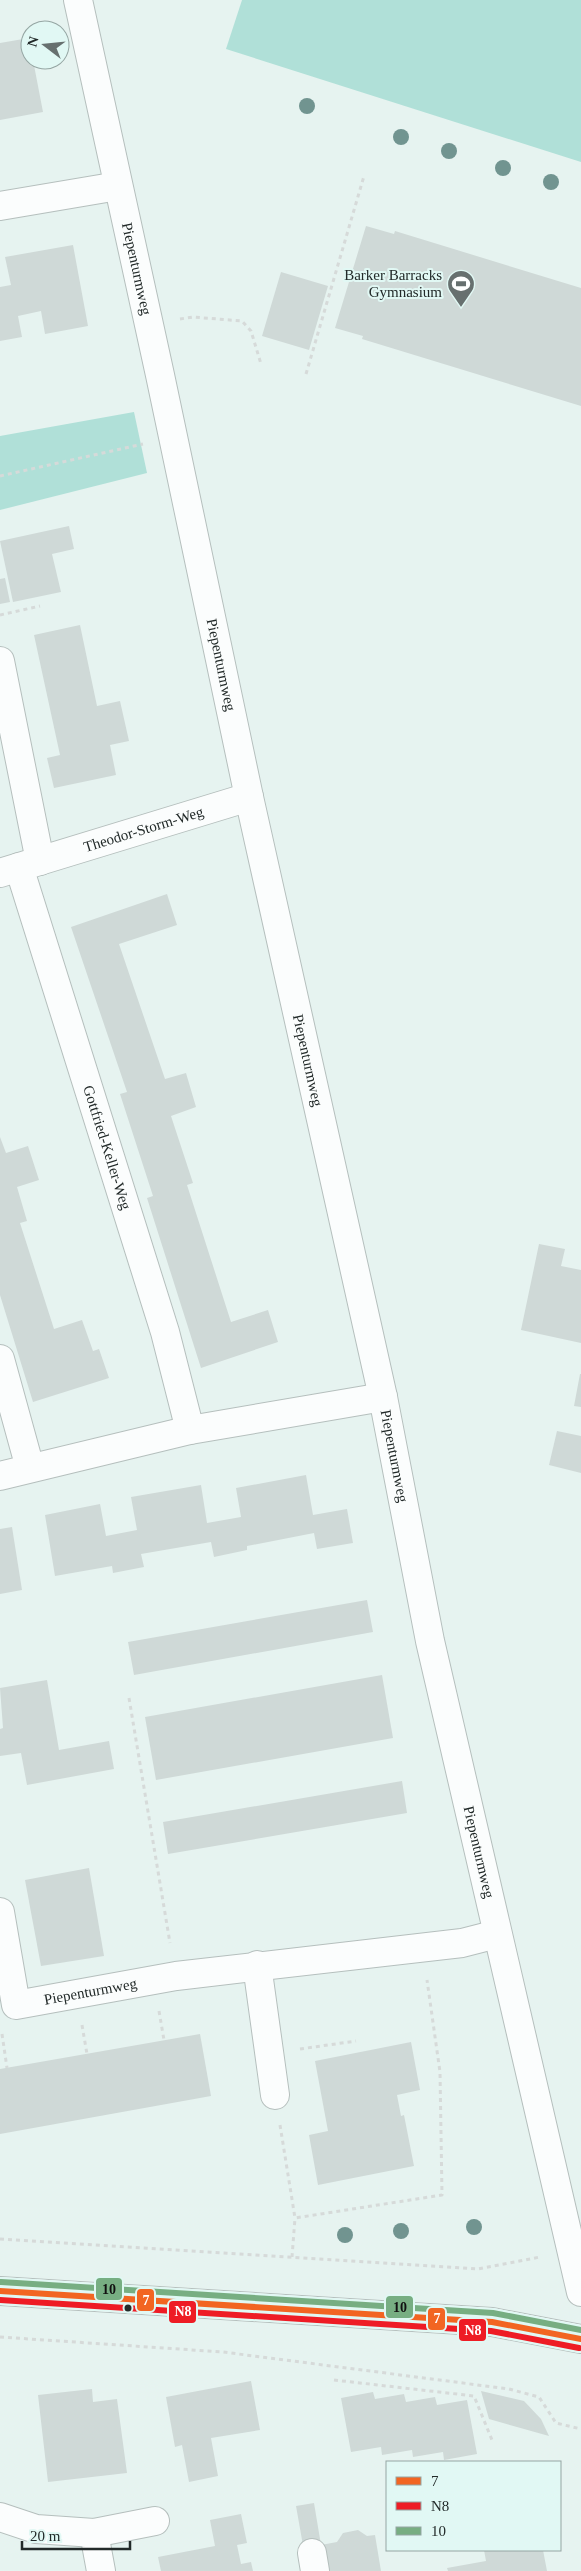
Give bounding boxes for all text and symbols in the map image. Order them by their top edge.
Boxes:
north arrow [20,20,70,70]
text: N [24,35,42,48]
street label: Piepenturmweg [119,221,155,317]
place label: Barker Barracks Gymnasium [344,267,442,300]
sports icon: Barker Barracks Gymnasium [446,269,476,308]
street label: Piepenturmweg [204,617,239,713]
street label: Theodor-Storm-Weg [82,803,206,855]
street label: Piepenturmweg [290,1013,326,1109]
street label: Gottfried-Keller-Weg [80,1083,134,1212]
street label: Piepenturmweg [378,1408,411,1504]
street label: Piepenturmweg [461,1804,497,1900]
street label: Piepenturmweg [43,1975,139,2008]
line badge: 10 [95,2277,123,2301]
text: 10 [102,2282,116,2297]
line badge: 7 [136,2288,155,2312]
text: 7 [143,2293,150,2308]
line badge: 10 [385,2295,414,2319]
line badge: N8 [168,2300,197,2324]
text: 10 [393,2300,407,2315]
unlabelled marker [123,2303,133,2313]
text: N8 [174,2304,192,2319]
line badge: 7 [427,2307,446,2331]
text: 7 [434,2311,441,2326]
line badge: N8 [458,2318,487,2342]
text: N8 [464,2323,482,2338]
legend [386,2461,561,2551]
text: 7 [431,2473,439,2489]
text: N8 [431,2498,449,2514]
scale bar [22,2518,130,2550]
text: 10 [431,2523,446,2539]
text: 20 m [30,2528,61,2544]

